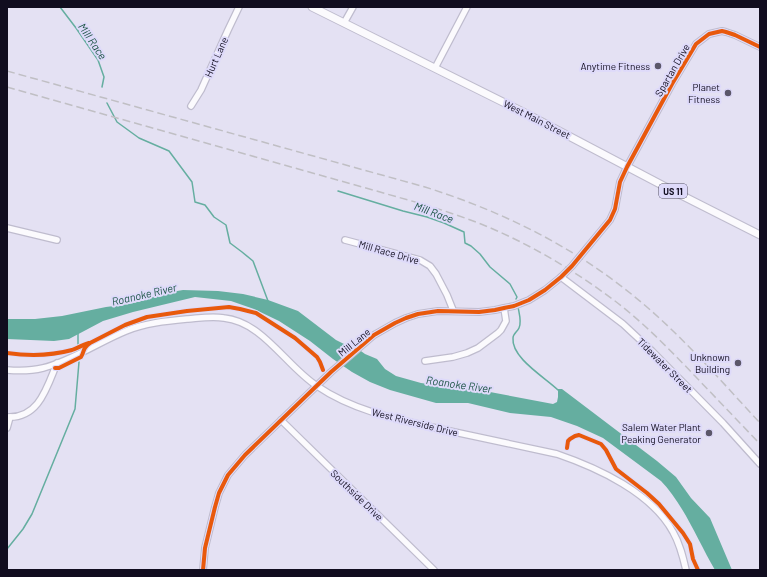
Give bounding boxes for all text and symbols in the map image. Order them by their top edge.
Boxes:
water label: Mill Race [76,20,110,62]
street label: Hurt Lane [202,35,230,79]
street label: Spartan Drive [652,42,692,98]
place label: Anytime Fitness [580,60,650,72]
marker: Anytime Fitness [653,61,663,71]
place label: Planet Fitness [688,81,720,105]
marker: Planet Fitness [723,88,733,98]
street label: West Main Street [502,97,573,141]
road number: US 11 [659,184,687,198]
water label: Mill Race [413,199,456,225]
street label: Mill Race Drive [357,238,421,266]
water label: Roanoke River [110,280,179,308]
street label: Mill Lane [336,325,372,359]
street label: Tidewater Street [635,335,695,395]
place label: Unknown Building [690,351,730,375]
marker: Unknown Building [733,358,743,368]
water label: Roanoke River [425,373,494,395]
street label: West Riverside Drive [371,405,459,439]
place label: Salem Water Plant Peaking Generator [621,421,701,445]
marker: Salem Water Plant Peaking Generator [704,428,714,438]
street label: Southside Drive [328,467,386,523]

